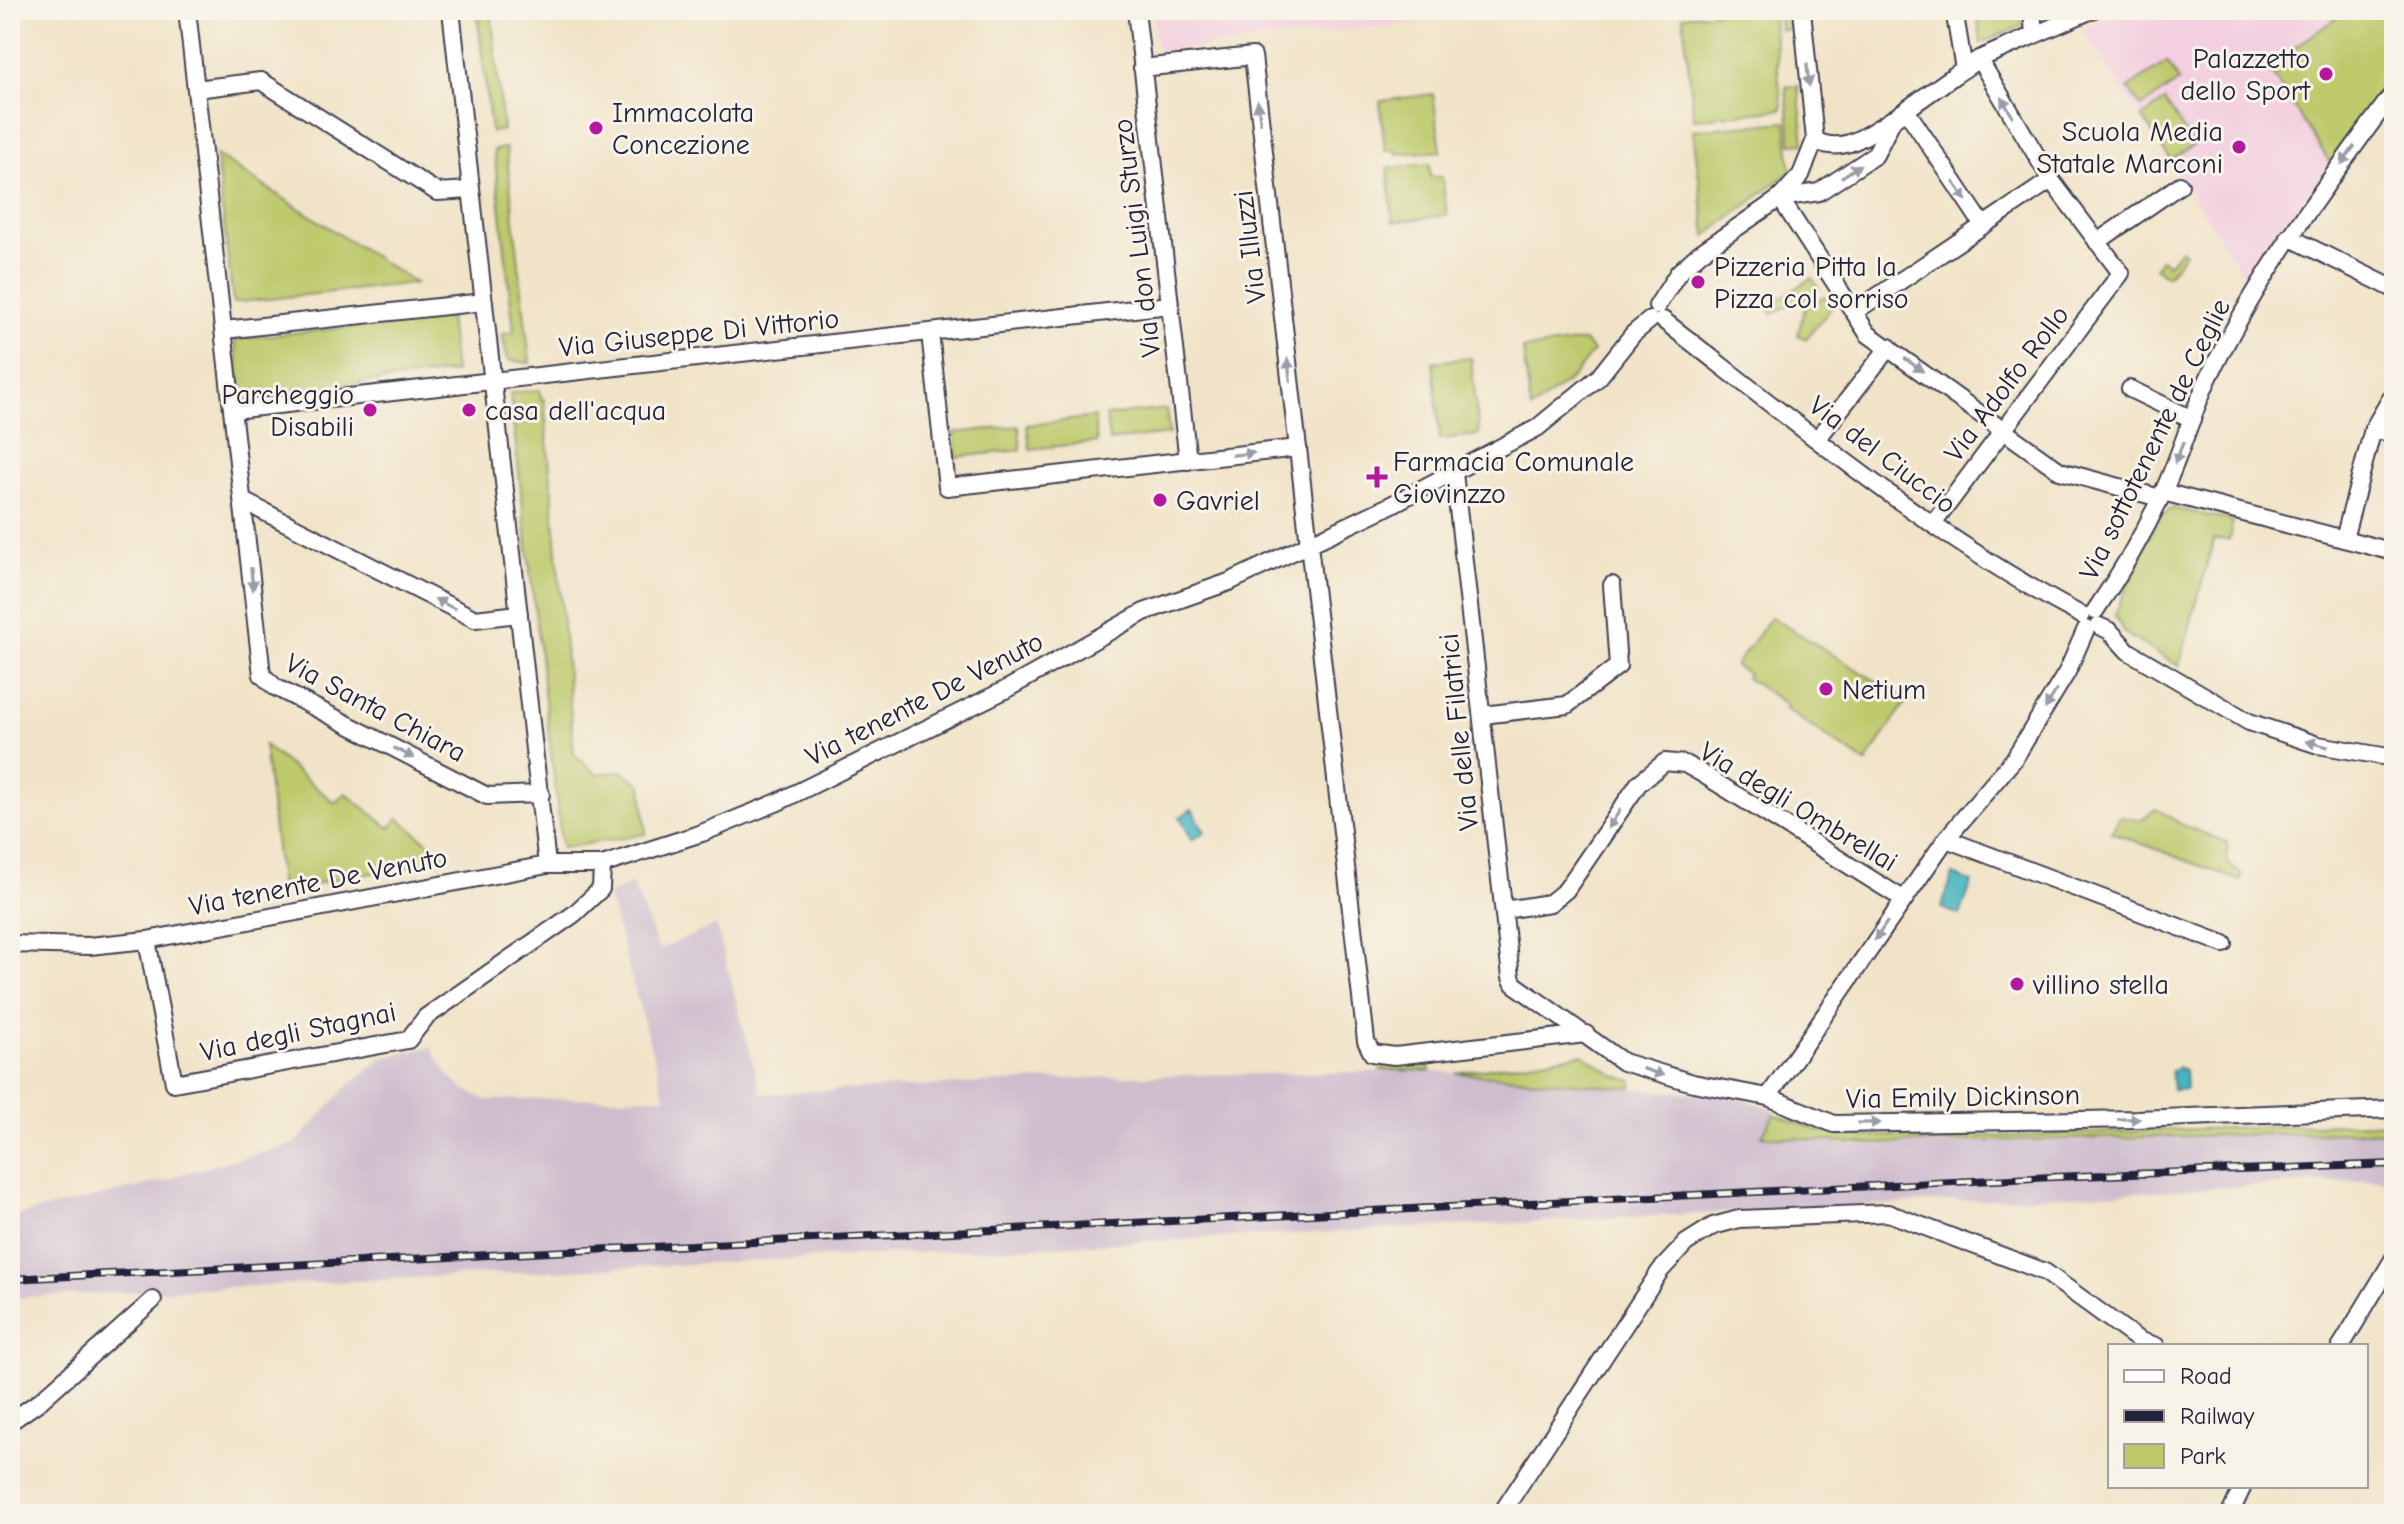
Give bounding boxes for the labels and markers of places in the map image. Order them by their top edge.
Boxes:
place label: Palazzetto dello Sport [2180,43,2311,107]
marker: Palazzetto dello Sport [2317,65,2335,83]
place label: Immacolata Concezione [612,97,754,161]
place label: Scuola Media Statale Marconi [2036,116,2223,180]
marker: Immacolata Concezione [587,119,605,137]
marker: Scuola Media Statale Marconi [2230,138,2248,156]
place label: Pizzeria Pitta la Pizza col sorriso [1714,251,1909,315]
marker: Pizzeria Pitta la Pizza col sorriso [1689,273,1707,291]
place label: Parcheggio Disabili [221,379,354,443]
place label: casa dell'acqua [485,395,666,427]
marker: Parcheggio Disabili [361,401,379,419]
marker: casa dell'acqua [460,401,478,419]
place label: Farmacia Comunale Giovinzzo [1393,446,1634,510]
marker: Farmacia Comunale Giovinzzo [1368,468,1386,486]
place label: Gavriel [1176,485,1260,517]
marker: Gavriel [1151,491,1169,509]
place label: Netium [1842,674,1926,706]
marker: Netium [1817,680,1835,698]
place label: villino stella [2032,969,2169,1001]
marker: villino stella [2008,975,2026,993]

